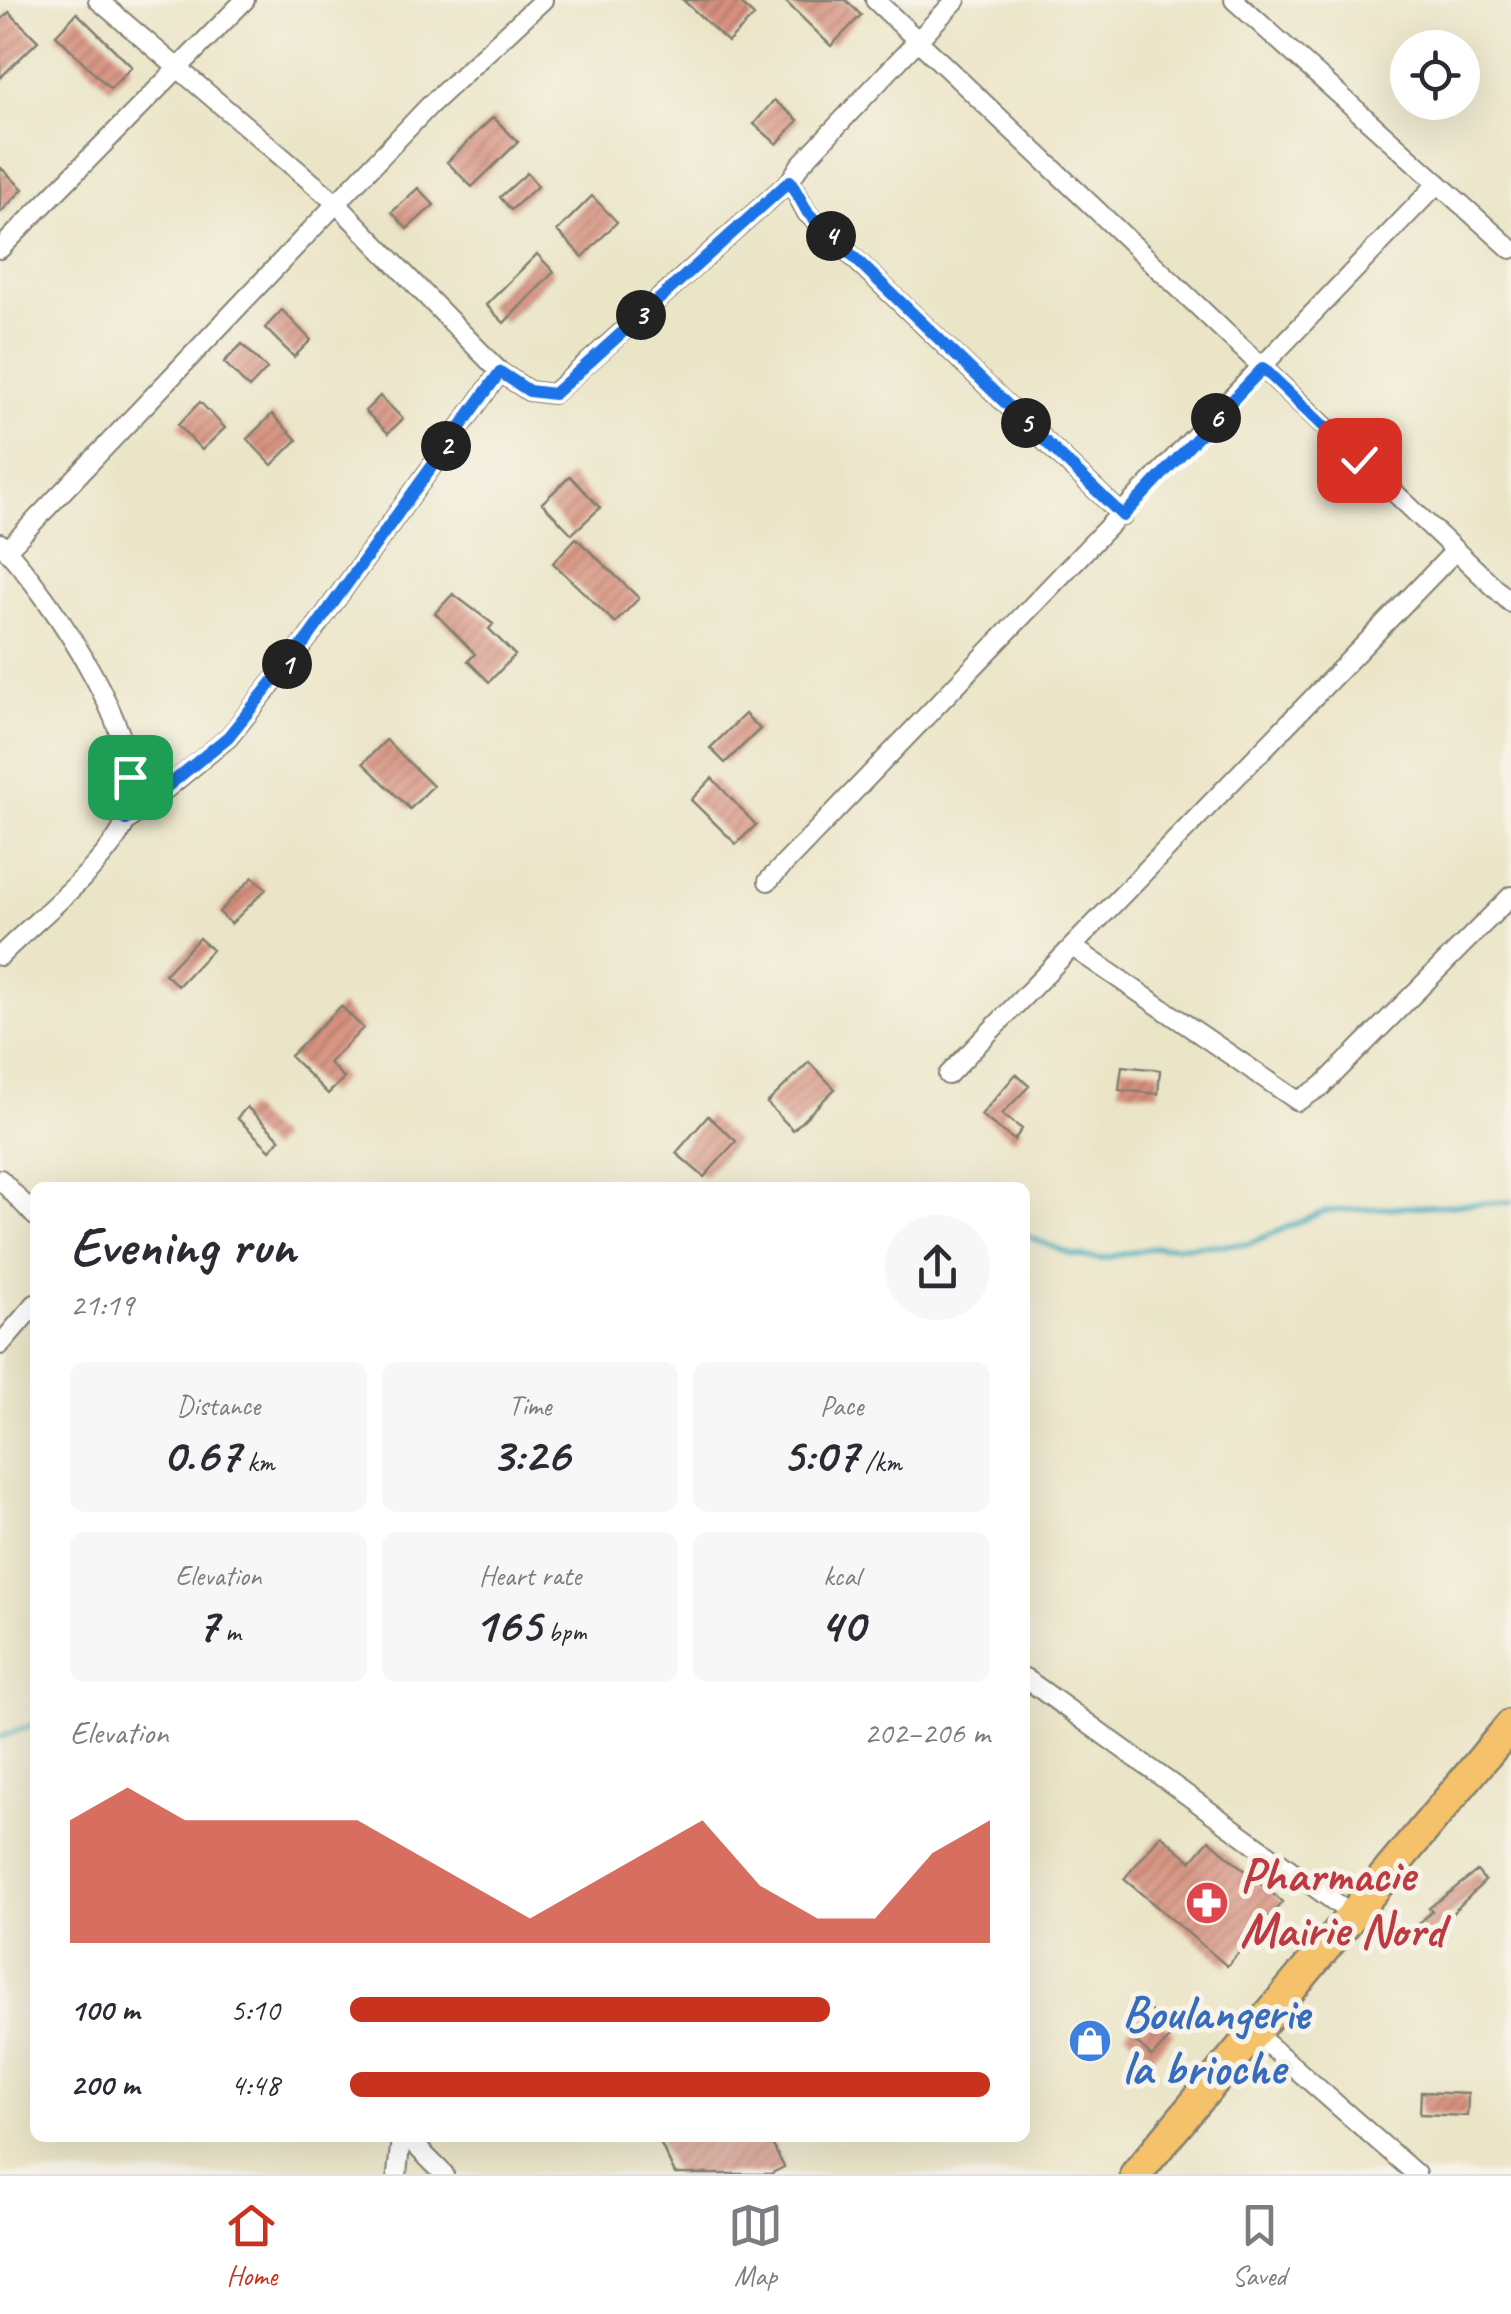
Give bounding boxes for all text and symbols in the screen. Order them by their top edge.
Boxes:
map controls [1390,30,1480,120]
button: locate [1390,30,1480,120]
pin: 4 [806,211,856,261]
text: 4 [825,218,837,253]
pin: 3 [616,290,666,340]
text: 3 [635,297,647,332]
pin: 6 [1191,393,1241,443]
pin: 5 [1001,398,1051,448]
text: 6 [1209,400,1223,435]
text: 5 [1020,405,1032,440]
pin [1317,418,1402,503]
pin: 2 [421,421,471,471]
text: 2 [440,428,452,463]
icon: check [1332,433,1387,488]
pin: 1 [262,639,312,689]
text: 1 [281,646,293,681]
pin [88,735,173,820]
icon: arrive [103,750,158,805]
text: Evening run [70,1211,295,1281]
button: share [885,1215,990,1320]
text: 21:19 [70,1284,134,1325]
text: Distance [177,1388,260,1423]
text: Time [509,1388,551,1423]
text: Pace [820,1388,863,1423]
text: 0.67 [162,1423,240,1486]
text: 3:26 [491,1423,569,1486]
text: 5:07 [782,1423,858,1486]
text: km [240,1444,275,1479]
text: /km [858,1444,902,1479]
text: Elevation [175,1558,261,1593]
text: Heart rate [479,1558,581,1593]
text: kcal [823,1558,860,1593]
text: 7 [196,1593,218,1656]
text: 165 [474,1593,541,1656]
text: 40 [819,1593,864,1656]
text: m [218,1614,241,1649]
text: bpm [541,1614,586,1649]
text: Elevation [70,1712,168,1753]
text: 202–206 m [864,1712,990,1753]
place label: Pharmacie Mairie Nord [1240,1845,1452,1960]
pharmacy icon: Pharmacie Mairie Nord [1184,1880,1230,1926]
place label: Boulangerie la brioche [1122,1983,1313,2098]
text: 100 m [70,1989,139,2030]
text: 5:10 [230,1989,280,2030]
shop icon: Boulangerie la brioche [1067,2018,1113,2064]
text: 200 m [70,2064,139,2105]
text: 4:48 [230,2064,280,2105]
tab: Home [224,2198,279,2293]
tab: Map [728,2198,783,2293]
tab: Saved [1232,2198,1287,2293]

